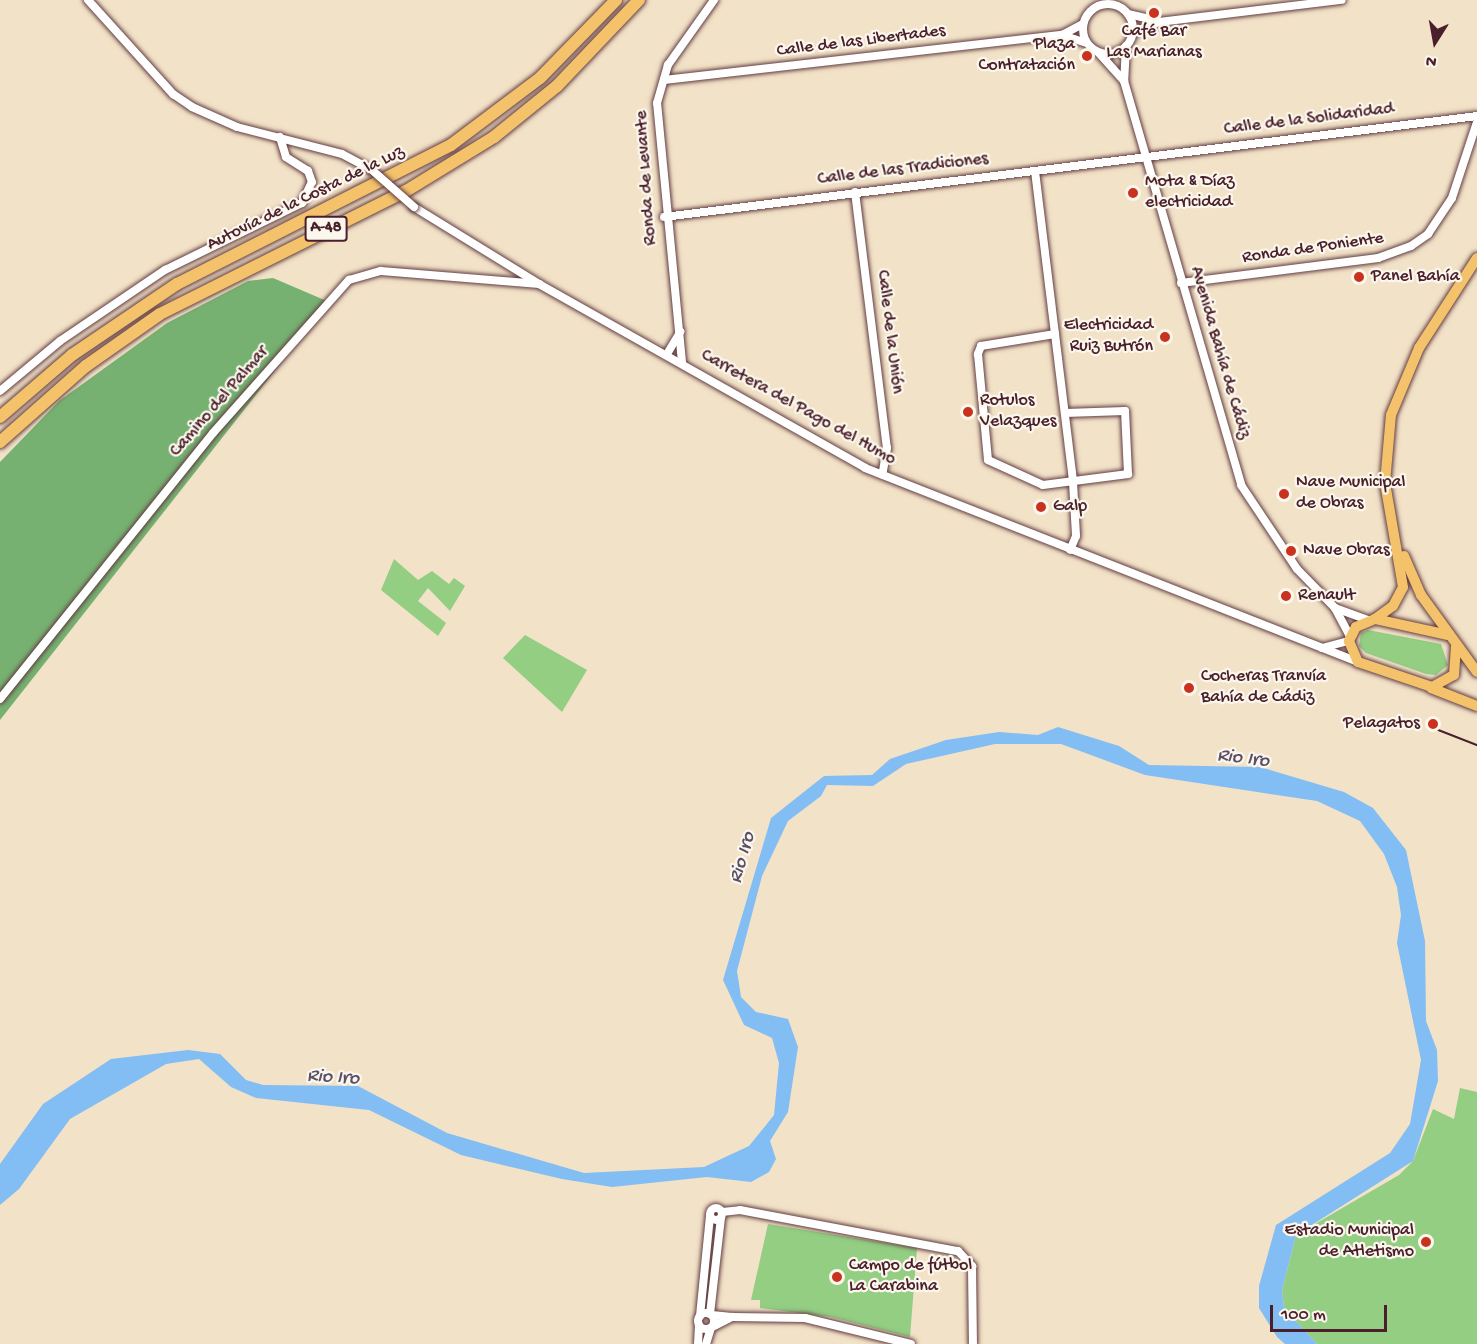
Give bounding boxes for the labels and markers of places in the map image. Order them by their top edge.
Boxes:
marker: Café Bar Las Marianas [1147,6,1161,20]
place label: Café Bar Las Marianas [1106,22,1202,64]
place label: Plaza Contratación [978,35,1075,78]
marker: Plaza Contratación [1080,49,1094,63]
place label: Mota & Díaz electricidad [1145,172,1235,214]
marker: Mota & Díaz electricidad [1126,186,1140,200]
place label: Panel Bahía [1371,266,1460,288]
marker: Panel Bahía [1352,270,1366,284]
place label: Electricidad Ruiz Butrón [1064,316,1153,358]
marker: Electricidad Ruiz Butrón [1158,330,1172,344]
place label: Rotulos Velazques [980,391,1056,434]
marker: Rotulos Velazques [961,405,975,419]
place label: Nave Municipal de Obras [1296,473,1405,516]
marker: Nave Municipal de Obras [1277,487,1291,501]
place label: Galp [1053,496,1087,518]
marker: Galp [1034,500,1048,514]
place label: Nave Obras [1303,540,1390,562]
marker: Nave Obras [1284,544,1298,558]
place label: Renault [1298,585,1355,607]
marker: Renault [1279,589,1293,603]
place label: Cocheras Tranvía Bahía de Cádiz [1201,667,1326,710]
marker: Cocheras Tranvía Bahía de Cádiz [1182,681,1196,695]
place label: Pelagatos [1343,713,1420,735]
marker: Pelagatos [1424,715,1442,733]
place label: Estadio Municipal de Atletismo [1285,1221,1414,1264]
marker: Estadio Municipal de Atletismo [1419,1235,1433,1249]
place label: Campo de fútbol La Carabina [849,1256,972,1298]
marker: Campo de fútbol La Carabina [830,1270,844,1284]

